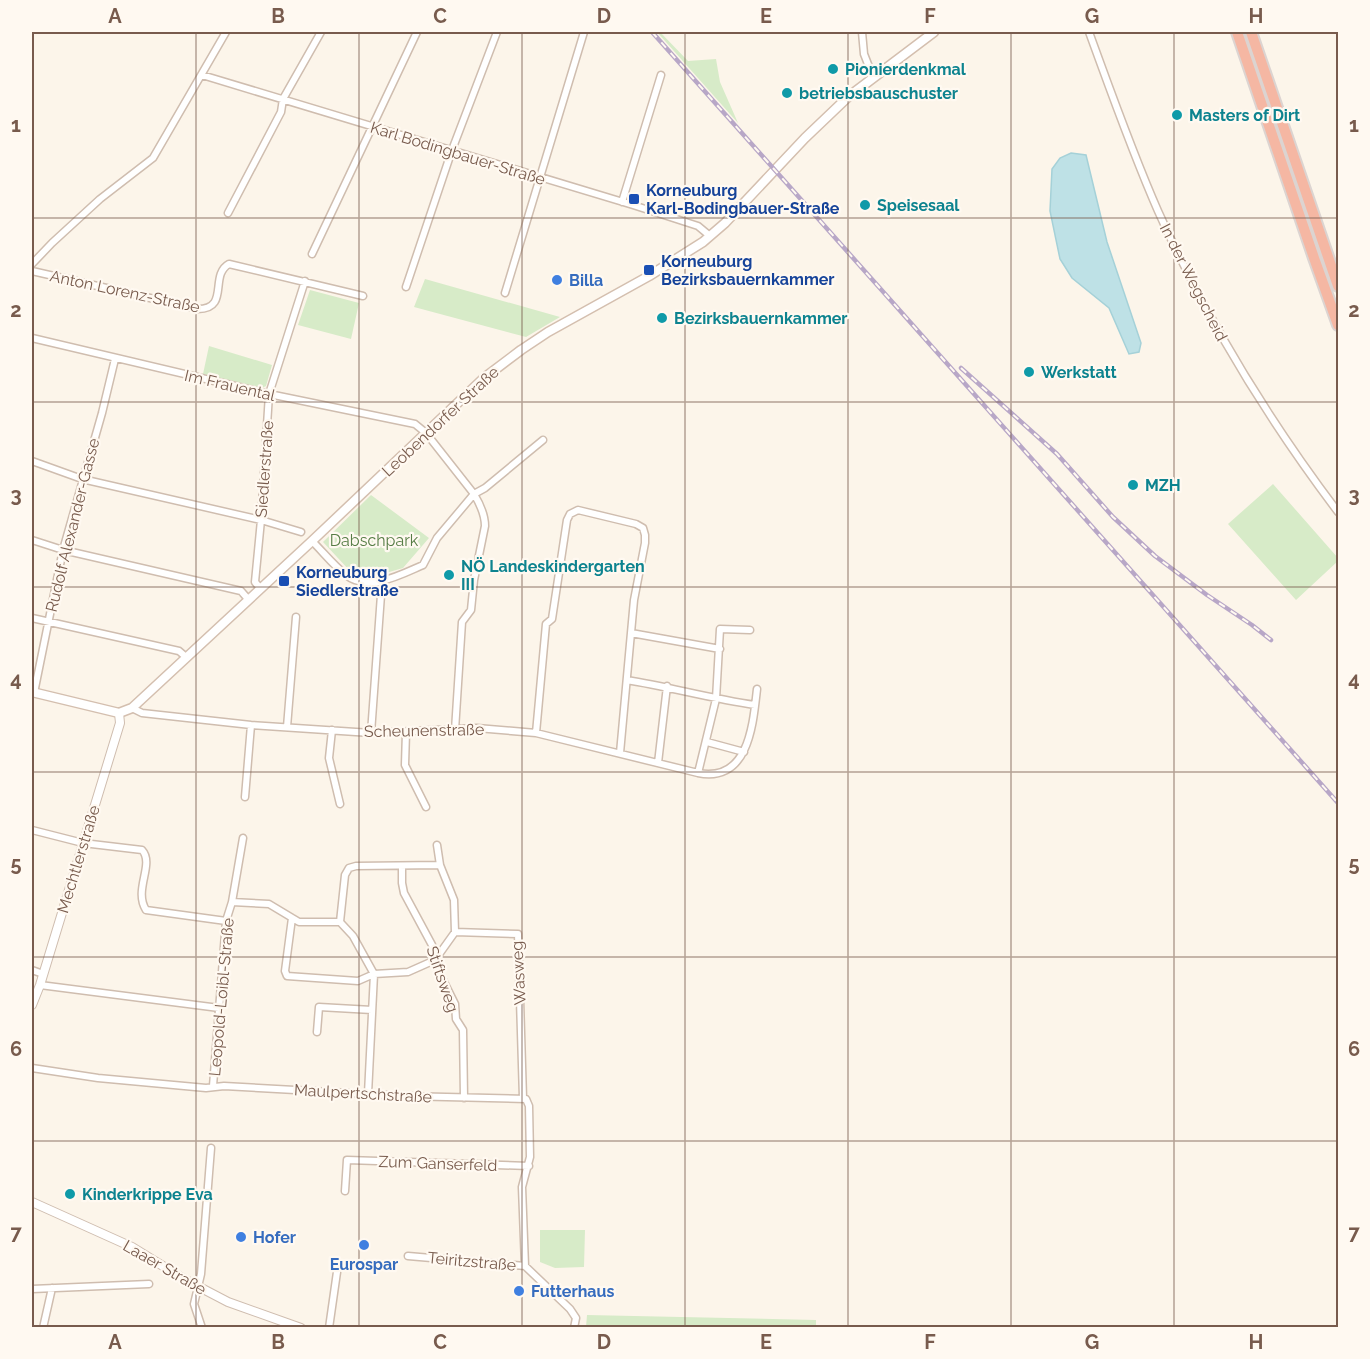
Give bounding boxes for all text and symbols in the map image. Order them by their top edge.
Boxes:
text: A [108,4,122,28]
text: B [271,4,285,28]
text: C [433,4,447,28]
text: D [597,4,611,28]
text: E [760,4,772,28]
text: F [924,4,936,28]
text: G [1085,4,1099,28]
text: H [1249,4,1263,28]
place label: Pionierdenkmal [845,60,967,79]
marker: Pionierdenkmal [826,62,840,76]
place label: betriebsbauschuster [799,84,958,103]
marker: betriebsbauschuster [780,86,794,100]
place label: Masters of Dirt [1189,106,1300,125]
marker: Masters of Dirt [1170,108,1184,122]
text: 1 [11,113,21,137]
text: 1 [1349,113,1359,137]
street label: Karl Bodingbauer-Straße [368,118,548,189]
place label: Korneuburg Karl-Bodingbauer-Straße [646,181,840,218]
marker: Korneuburg Karl-Bodingbauer-Straße [627,192,641,206]
place label: Speisesaal [877,196,960,215]
marker: Speisesaal [858,198,872,212]
street label: In der Wegscheid [1156,220,1231,344]
place label: Korneuburg Bezirksbauernkammer [661,252,835,289]
marker: Korneuburg Bezirksbauernkammer [642,263,656,277]
street label: Anton Lorenz-Straße [48,266,202,317]
place label: Billa [569,271,603,290]
marker: Billa [550,273,564,287]
text: 2 [10,298,22,322]
text: 2 [1348,298,1360,322]
place label: Bezirksbauernkammer [674,309,848,328]
marker: Bezirksbauernkammer [655,311,669,325]
street label: Leobendorfer Straße [378,362,503,480]
place label: Werkstatt [1041,363,1117,382]
marker: Werkstatt [1022,365,1036,379]
street label: Im Frauental [183,366,278,405]
street label: Siedlerstraße [252,420,277,518]
street label: Rudolf Alexander-Gasse [42,436,103,614]
place label: MZH [1145,476,1181,495]
marker: MZH [1126,478,1140,492]
text: 3 [10,483,22,507]
text: 3 [1348,483,1360,507]
park label: Dabschpark [330,531,419,550]
place label: NÖ Landeskindergarten III [461,556,645,594]
place label: Korneuburg Siedlerstraße [296,563,399,600]
marker: NÖ Landeskindergarten III [442,568,456,582]
marker: Korneuburg Siedlerstraße [277,574,291,588]
text: 4 [10,667,22,691]
text: 4 [1348,667,1360,691]
street label: Scheunenstraße [364,720,484,741]
street label: Mechtlerstraße [53,803,104,915]
text: 5 [10,852,22,876]
text: 5 [1348,852,1360,876]
street label: Leopold-Loibl-Straße [205,917,238,1077]
street label: Wasweg [507,940,530,1006]
street label: Stiftsweg [422,944,463,1015]
text: 6 [10,1037,22,1061]
text: 6 [1348,1037,1360,1061]
street label: Maulpertschstraße [293,1080,432,1107]
street label: Zum Ganserfeld [378,1152,498,1175]
place label: Kinderkrippe Eva [82,1185,213,1204]
marker: Kinderkrippe Eva [63,1187,77,1201]
text: 7 [10,1221,22,1245]
text: 7 [1348,1221,1360,1245]
place label: Hofer [253,1228,296,1247]
marker: Hofer [234,1230,248,1244]
street label: Laaer Straße [120,1236,210,1299]
marker: Eurospar [357,1238,371,1252]
street label: Teiritzstraße [427,1248,517,1275]
place label: Eurospar [330,1255,398,1274]
place label: Futterhaus [531,1282,614,1301]
marker: Futterhaus [512,1284,526,1298]
text: A [108,1330,122,1354]
text: B [271,1330,285,1354]
text: C [433,1330,447,1354]
text: D [597,1330,611,1354]
text: E [760,1330,772,1354]
text: F [924,1330,936,1354]
text: G [1085,1330,1099,1354]
text: H [1249,1330,1263,1354]

